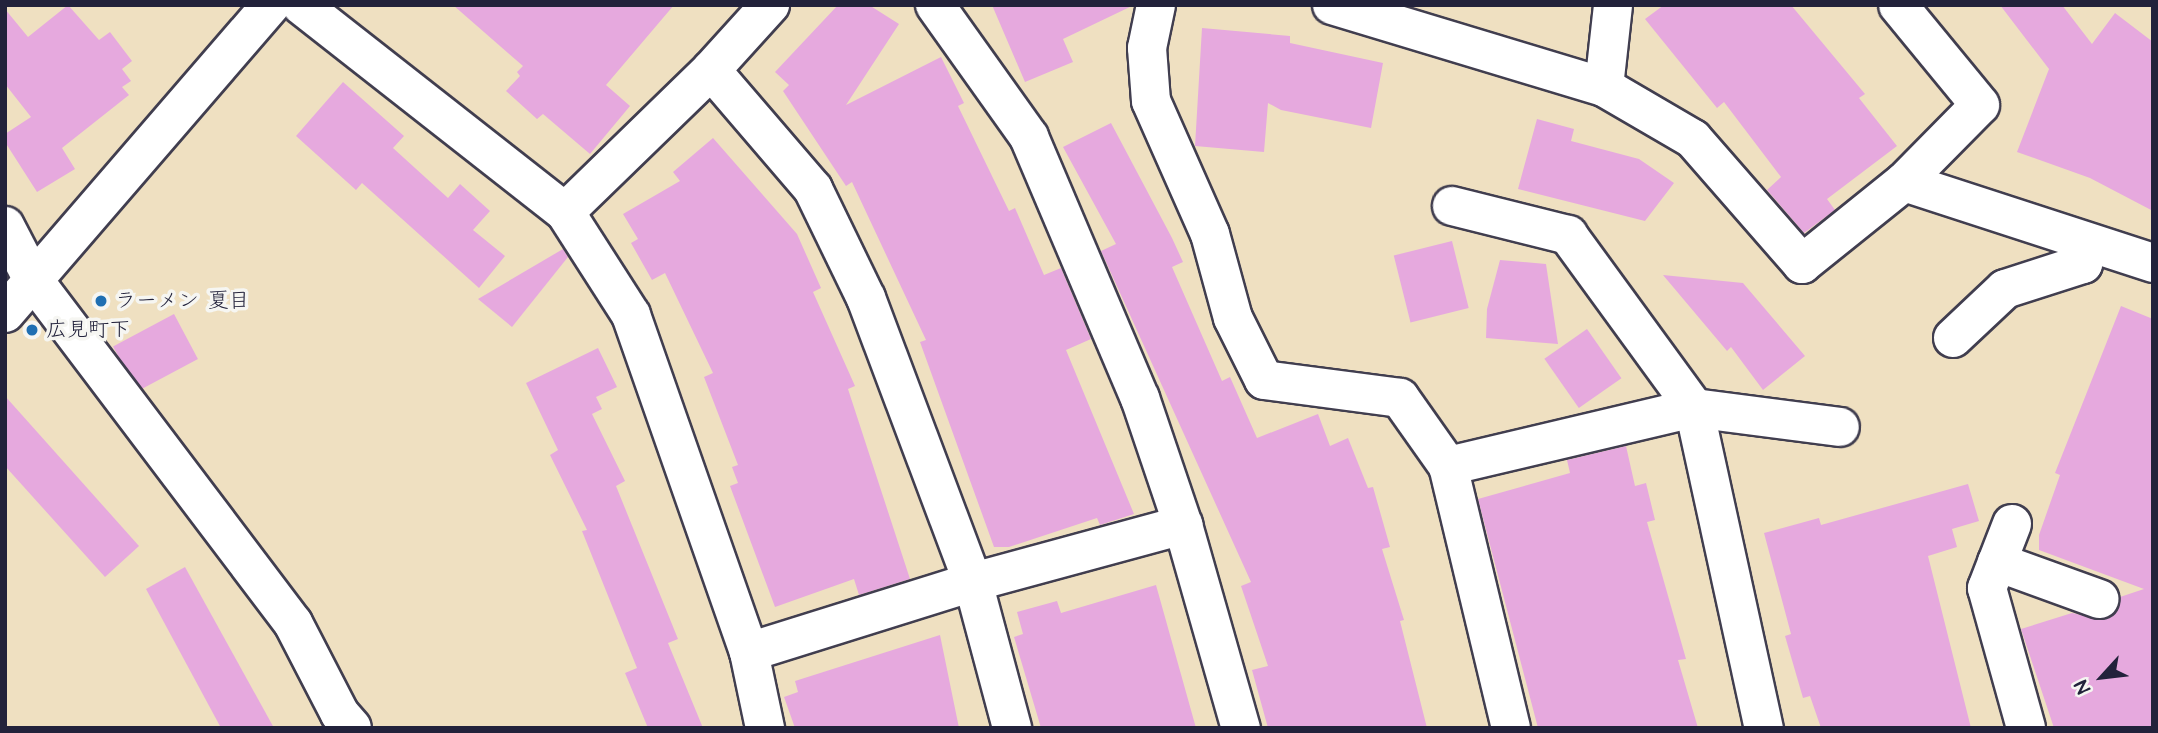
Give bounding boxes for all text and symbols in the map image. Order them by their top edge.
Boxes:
place label: ラーメン 夏目 [115,288,249,314]
marker: ラーメン 夏目 [93,293,109,309]
place label: 広見町下 [46,317,130,343]
marker: 広見町下 [24,322,40,338]
north arrow [2067,642,2137,712]
text: N [2068,675,2098,698]

